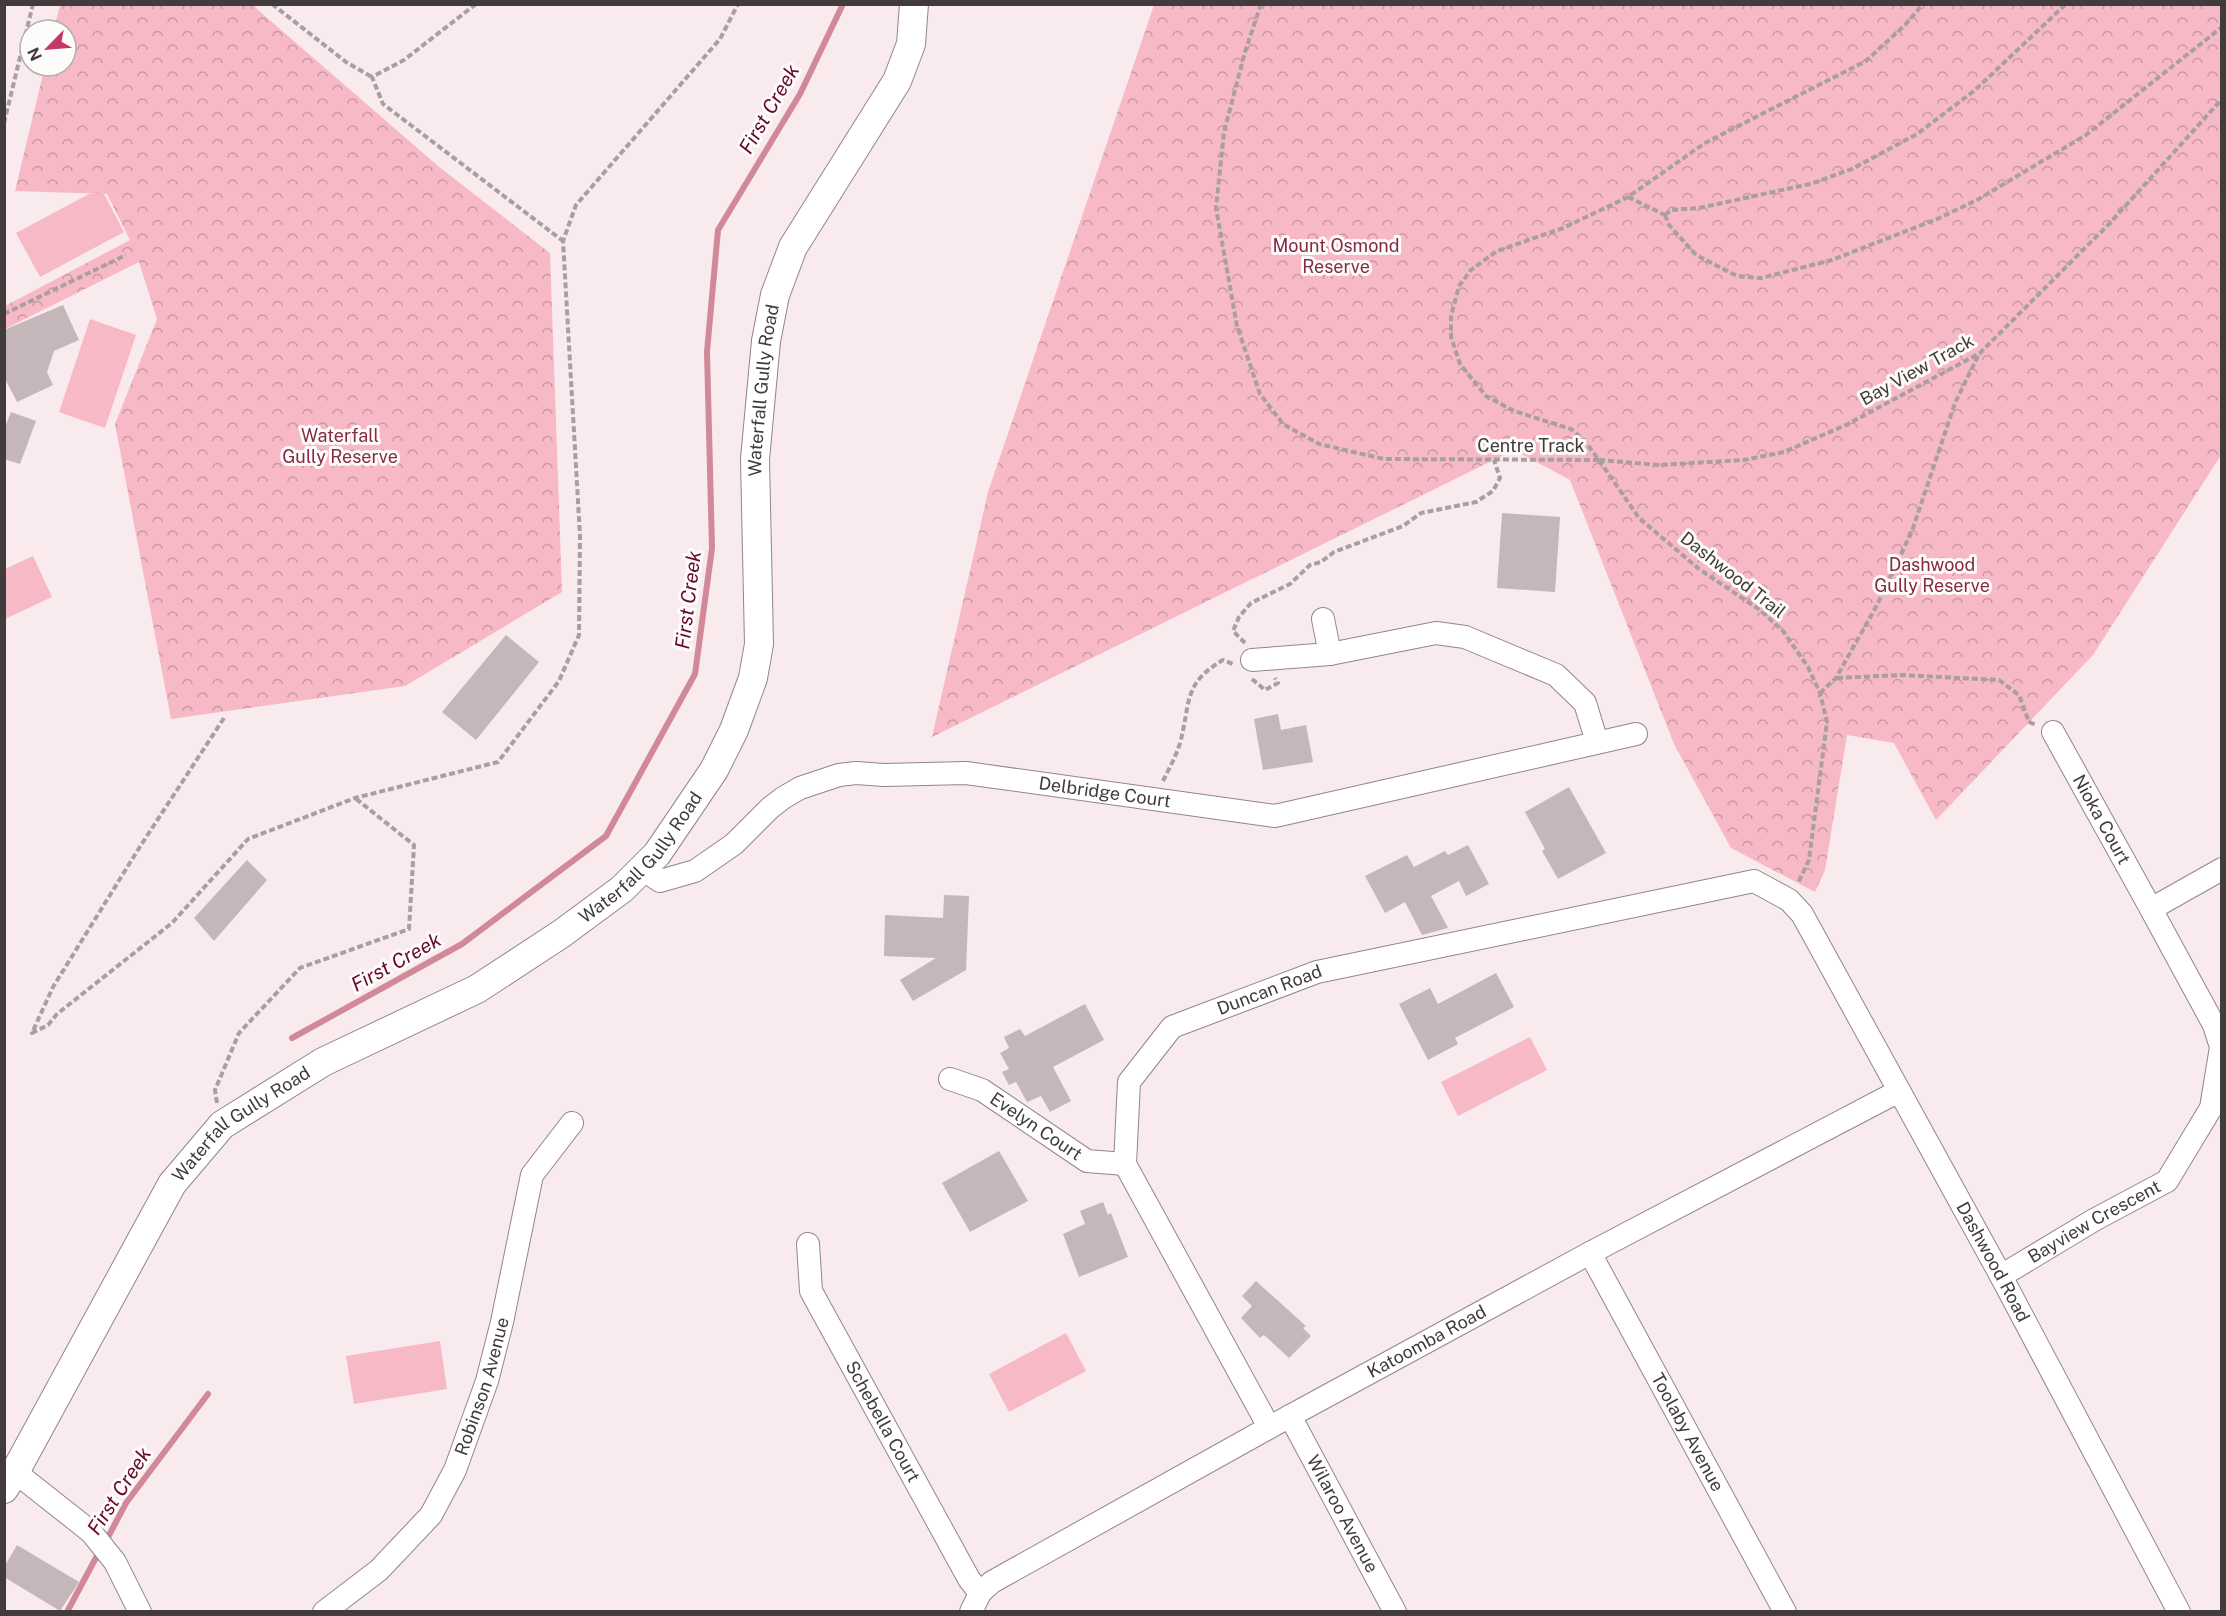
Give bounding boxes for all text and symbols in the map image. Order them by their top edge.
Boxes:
north arrow [18,18,78,78]
text: N [24,44,46,64]
water label: First Creek [734,60,804,158]
park label: Mount Osmond Reserve [1272,235,1400,277]
street label: Waterfall Gully Road [744,303,783,477]
street label: Bay View Track [1856,330,1977,409]
park label: Waterfall Gully Reserve [282,425,398,467]
street label: Centre Track [1477,435,1585,456]
street label: Dashwood Trail [1677,527,1790,622]
water label: First Creek [670,549,706,651]
park label: Dashwood Gully Reserve [1874,554,1990,596]
street label: Nioka Court [2069,771,2135,868]
street label: Delbridge Court [1037,772,1172,811]
street label: Waterfall Gully Road [575,788,706,927]
water label: First Creek [347,927,445,997]
street label: Duncan Road [1214,960,1325,1019]
street label: Waterfall Gully Road [168,1062,314,1186]
street label: Evelyn Court [986,1088,1086,1165]
street label: Bayview Crescent [2024,1175,2164,1267]
street label: Dashwood Road [1952,1198,2034,1325]
street label: Katoomba Road [1363,1301,1490,1382]
street label: Robinson Avenue [450,1315,513,1458]
street label: Schebella Court [841,1357,925,1486]
street label: Toolaby Avenue [1647,1369,1728,1495]
water label: First Creek [82,1443,156,1539]
street label: Wilaroo Avenue [1303,1451,1383,1576]

